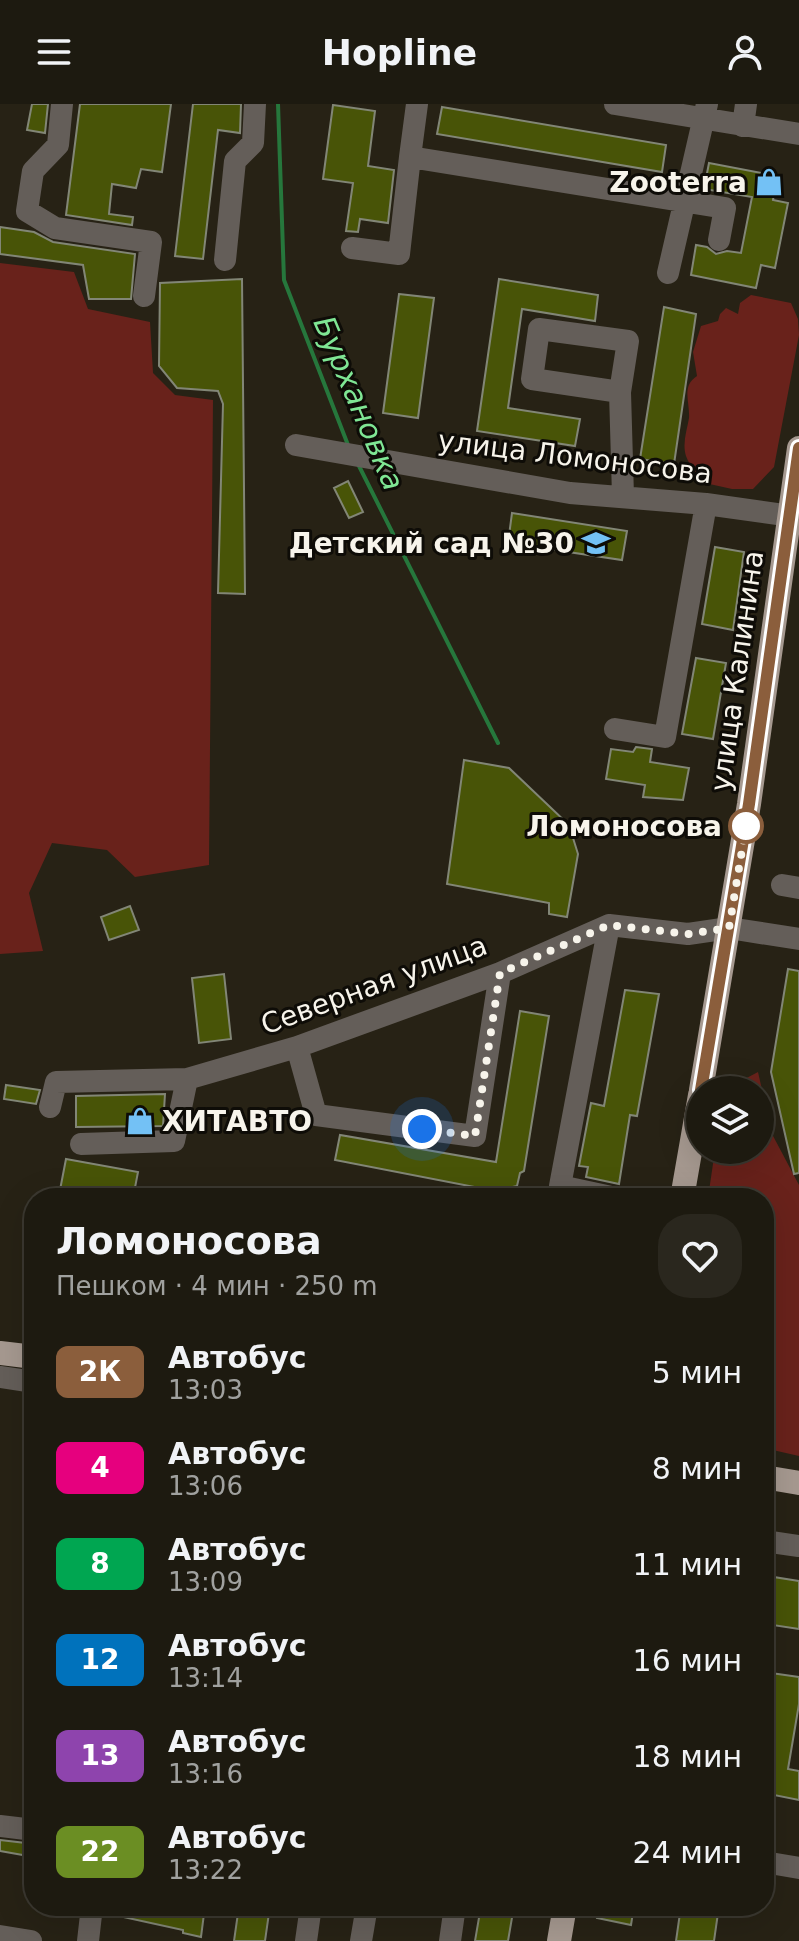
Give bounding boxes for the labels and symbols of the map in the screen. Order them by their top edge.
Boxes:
place label: Zooterra [609,166,747,199]
shop icon: Zooterra [754,167,784,197]
water label: Бурхановка [307,311,411,495]
street label: улица Ломоносова [436,424,714,490]
place label: Детский сад №30 [289,527,574,560]
school or university icon: Детский сад №30 [581,528,611,558]
street label: улица Калинина [704,548,770,794]
marker: Ломоносова [729,809,763,843]
place label: Ломоносова [526,810,722,843]
street label: Северная улица [256,929,492,1041]
place label: ХИТАВТО [162,1105,312,1138]
shop icon: ХИТАВТО [125,1106,155,1136]
your location [402,1109,442,1149]

